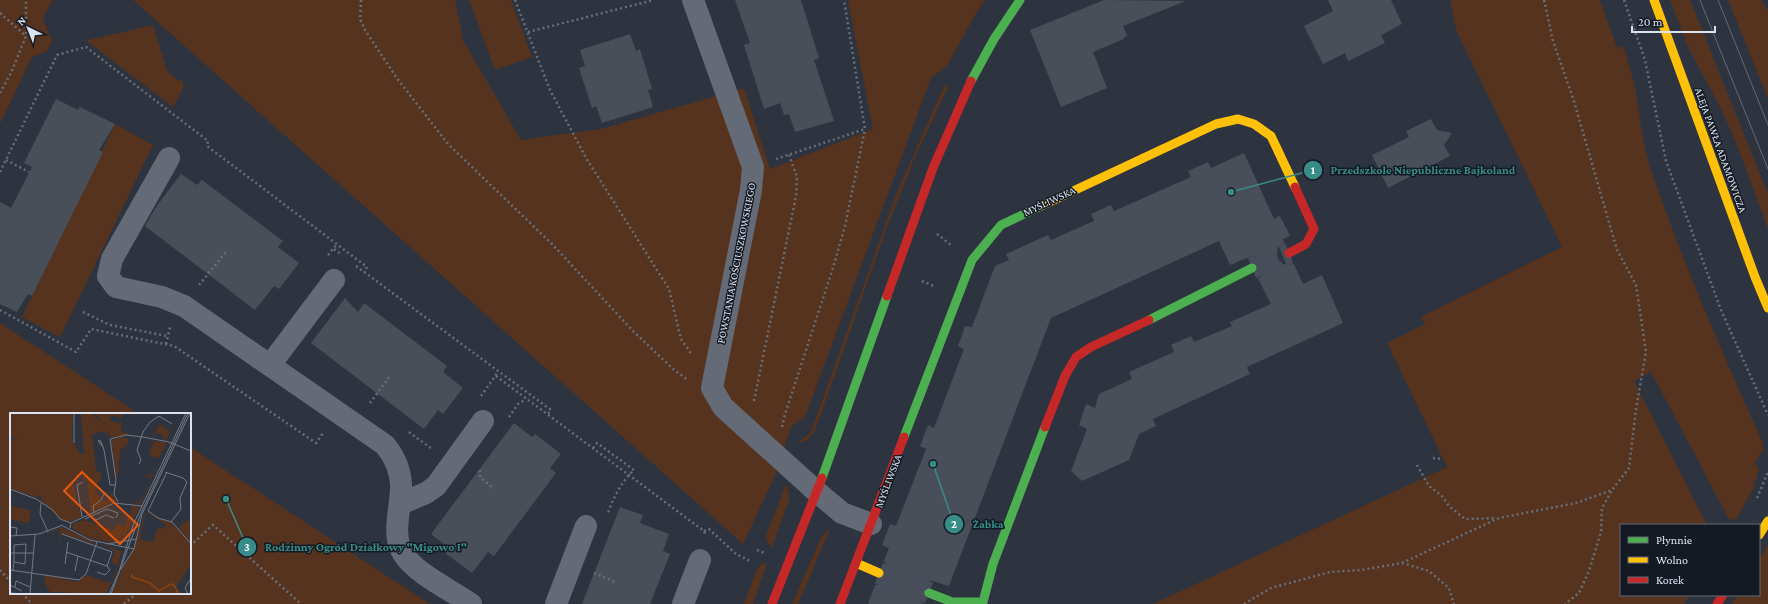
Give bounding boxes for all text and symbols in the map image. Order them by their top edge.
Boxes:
north arrow [8,8,48,48]
scale bar [1632,8,1715,34]
text: N [14,13,28,28]
text: 20 m [1638,15,1663,29]
street label: ALEJA PAWŁA ADAMOWICZA [1692,86,1750,215]
callout: Przedszkole Niepubliczne Bajkoland [1303,158,1524,182]
text: 1 [1311,163,1316,177]
text: Przedszkole Niepubliczne Bajkoland [1331,163,1516,177]
street label: POWSTANIA KOŚCIUSZKOWSKIEGO [715,182,757,344]
street label: MYŚLIWSKA [1021,183,1078,218]
inset map [10,413,191,594]
street label: MYŚLIWSKA [872,452,904,509]
callout: Żabka [944,512,1011,536]
text: 2 [951,517,957,531]
text: Żabka [972,517,1004,531]
legend [1620,524,1760,596]
text: Płynnie [1656,533,1692,547]
callout: Rodzinny Ogród Działkowy "Migowo I" [237,535,475,559]
text: 3 [244,540,250,554]
text: Rodzinny Ogród Działkowy "Migowo I" [265,540,467,554]
text: Wolno [1656,553,1688,567]
text: Korek [1656,573,1684,587]

